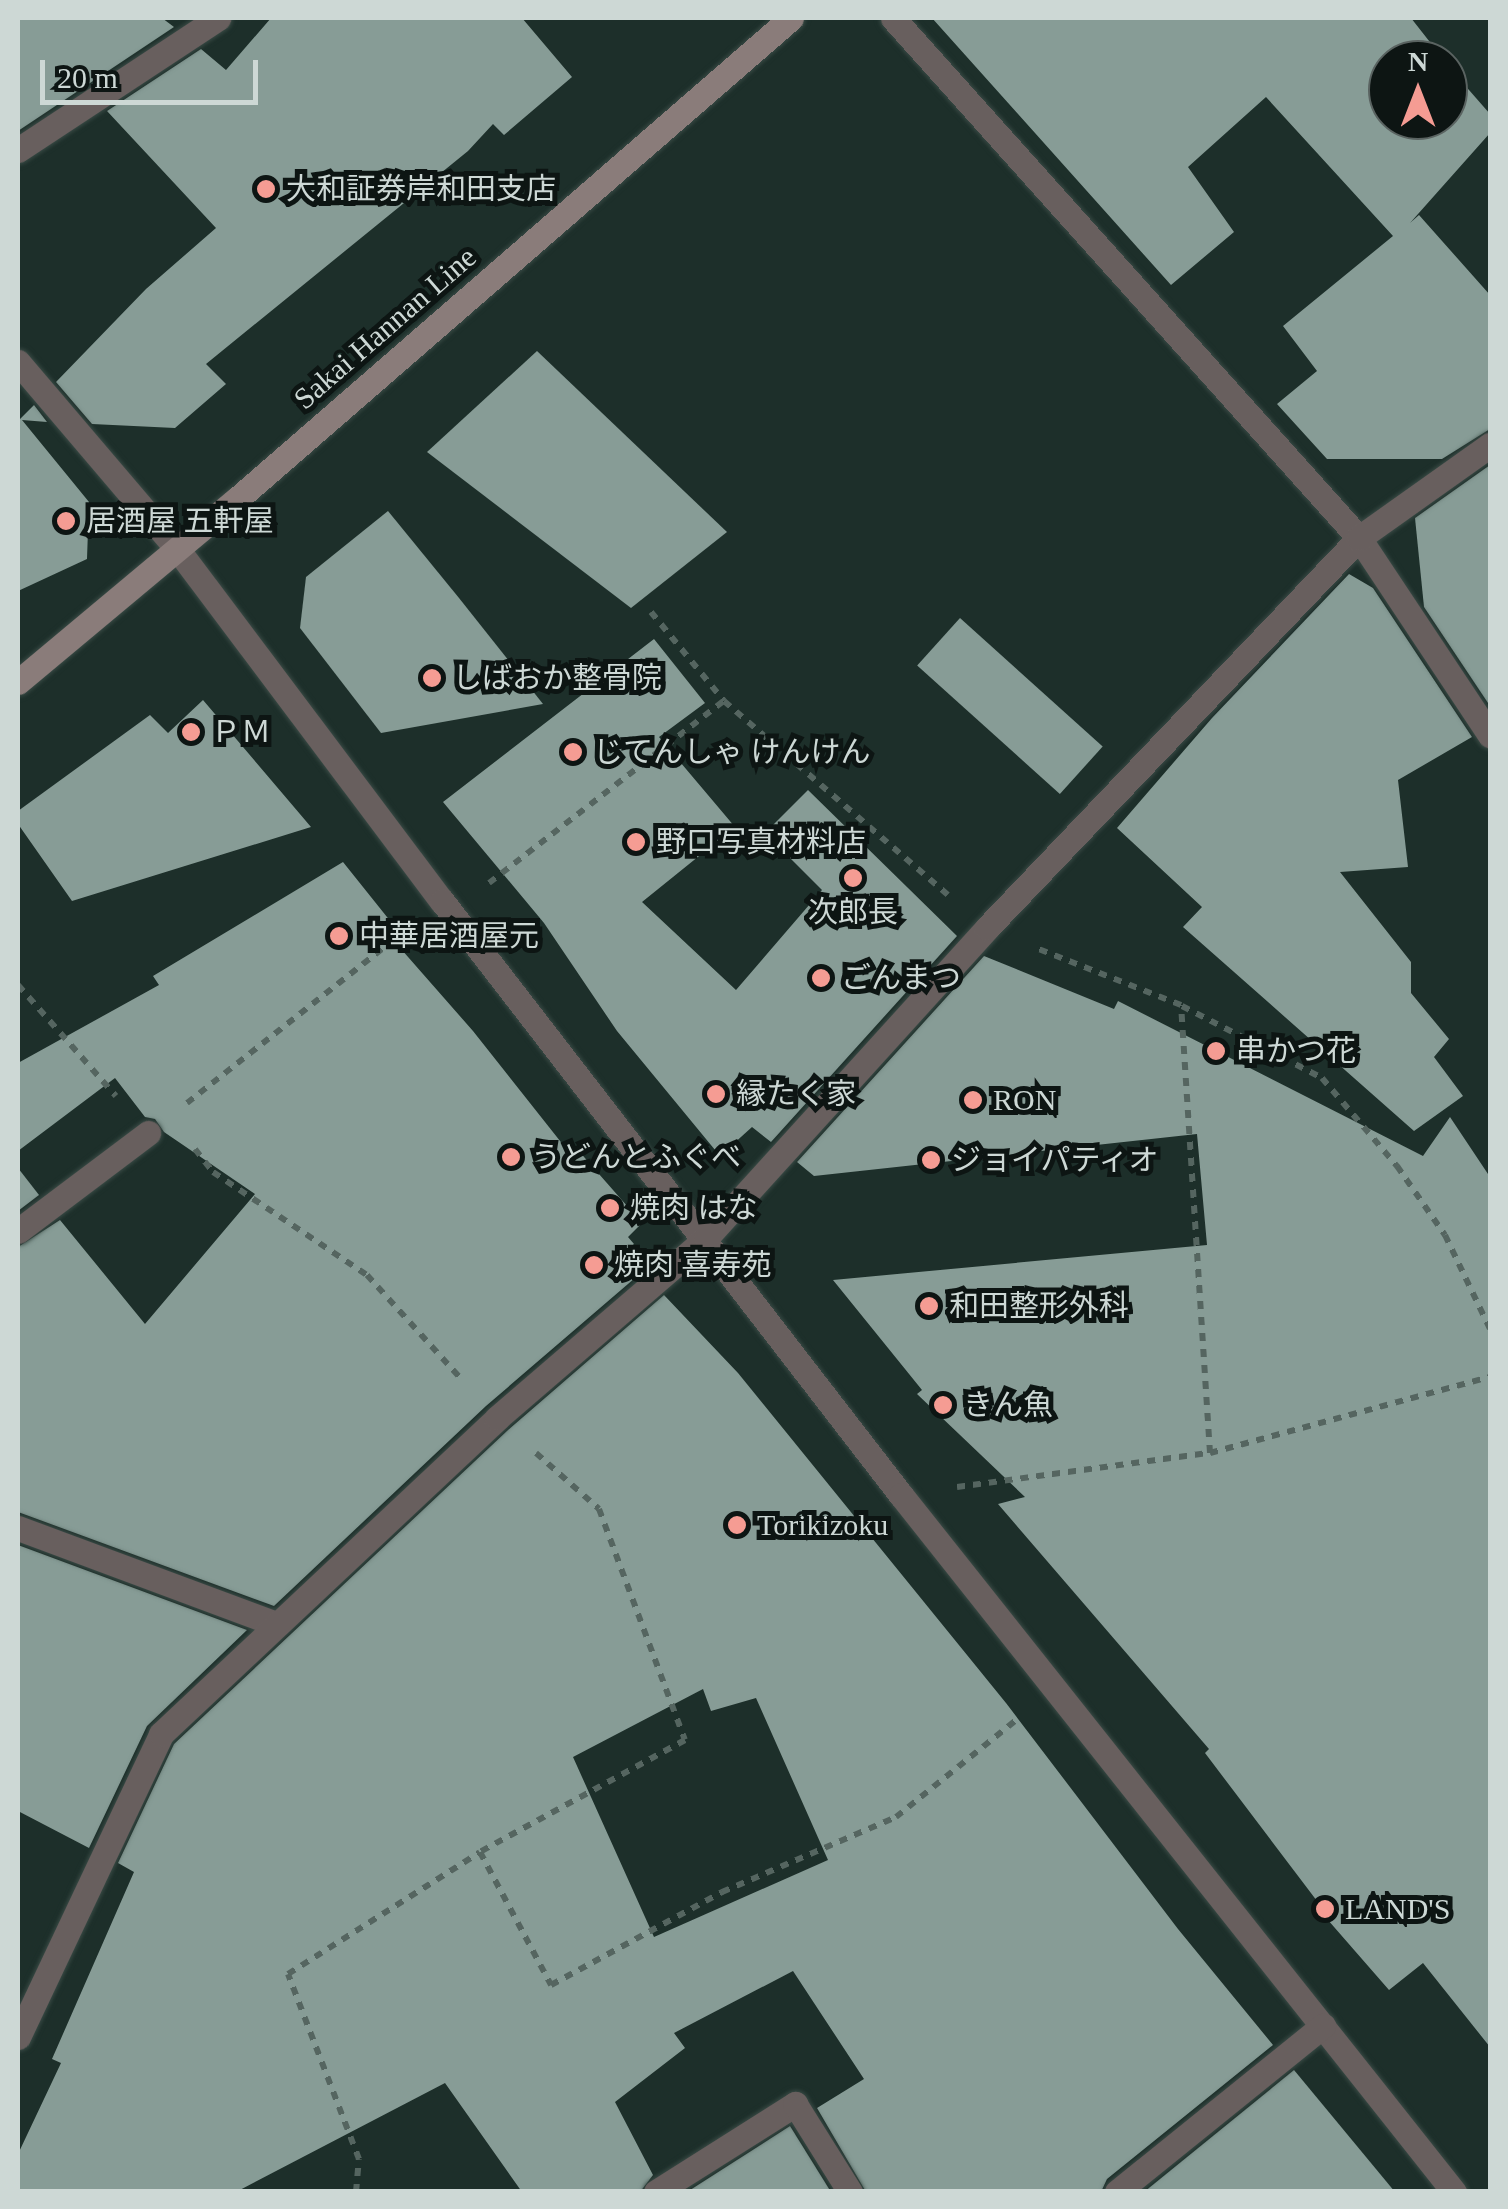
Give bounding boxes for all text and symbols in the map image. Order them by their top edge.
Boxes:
scale bar [45,40,262,102]
north arrow [1368,40,1468,140]
text: N [1408,46,1428,77]
text: 20 m [57,61,118,94]
place label: 大和証券岸和田支店 [286,171,556,207]
marker: 大和証券岸和田支店 [255,178,277,200]
street label: Sakai Hannan Line [286,239,484,417]
place label: 居酒屋 五軒屋 [86,503,273,539]
marker: 居酒屋 五軒屋 [55,510,77,532]
place label: しばおか整骨院 [452,660,662,696]
marker: しばおか整骨院 [421,667,443,689]
place label: ＰＭ [211,714,271,750]
marker: ＰＭ [180,721,202,743]
place label: じてんしゃ けんけん [593,734,870,770]
marker: じてんしゃ けんけん [562,741,584,763]
place label: 野口写真材料店 [656,824,866,860]
marker: 野口写真材料店 [625,831,647,853]
marker: 次郎長 [842,867,864,889]
place label: 次郎長 [808,894,898,930]
place label: 中華居酒屋元 [359,918,539,954]
marker: 中華居酒屋元 [328,925,350,947]
place label: ごんまつ [841,960,961,996]
marker: ごんまつ [810,967,832,989]
place label: 串かつ花 [1236,1033,1356,1069]
marker: 串かつ花 [1205,1040,1227,1062]
place label: 縁たく家 [736,1076,856,1112]
place label: RON [993,1082,1056,1118]
marker: 縁たく家 [705,1083,727,1105]
marker: RON [962,1089,984,1111]
place label: うどんとふぐべ [531,1139,741,1175]
place label: ジョイパティオ [951,1142,1161,1178]
marker: うどんとふぐべ [500,1146,522,1168]
marker: ジョイパティオ [920,1149,942,1171]
place label: 焼肉 はな [630,1190,757,1226]
marker: 焼肉 はな [599,1197,621,1219]
place label: 焼肉 喜寿苑 [614,1247,771,1283]
marker: 焼肉 喜寿苑 [583,1254,605,1276]
place label: 和田整形外科 [949,1288,1129,1324]
marker: 和田整形外科 [918,1295,940,1317]
place label: きん魚 [963,1387,1053,1423]
marker: きん魚 [932,1394,954,1416]
place label: Torikizoku [757,1507,888,1543]
marker: Torikizoku [726,1514,748,1536]
place label: LAND'S [1345,1891,1450,1927]
marker: LAND'S [1314,1898,1336,1920]

